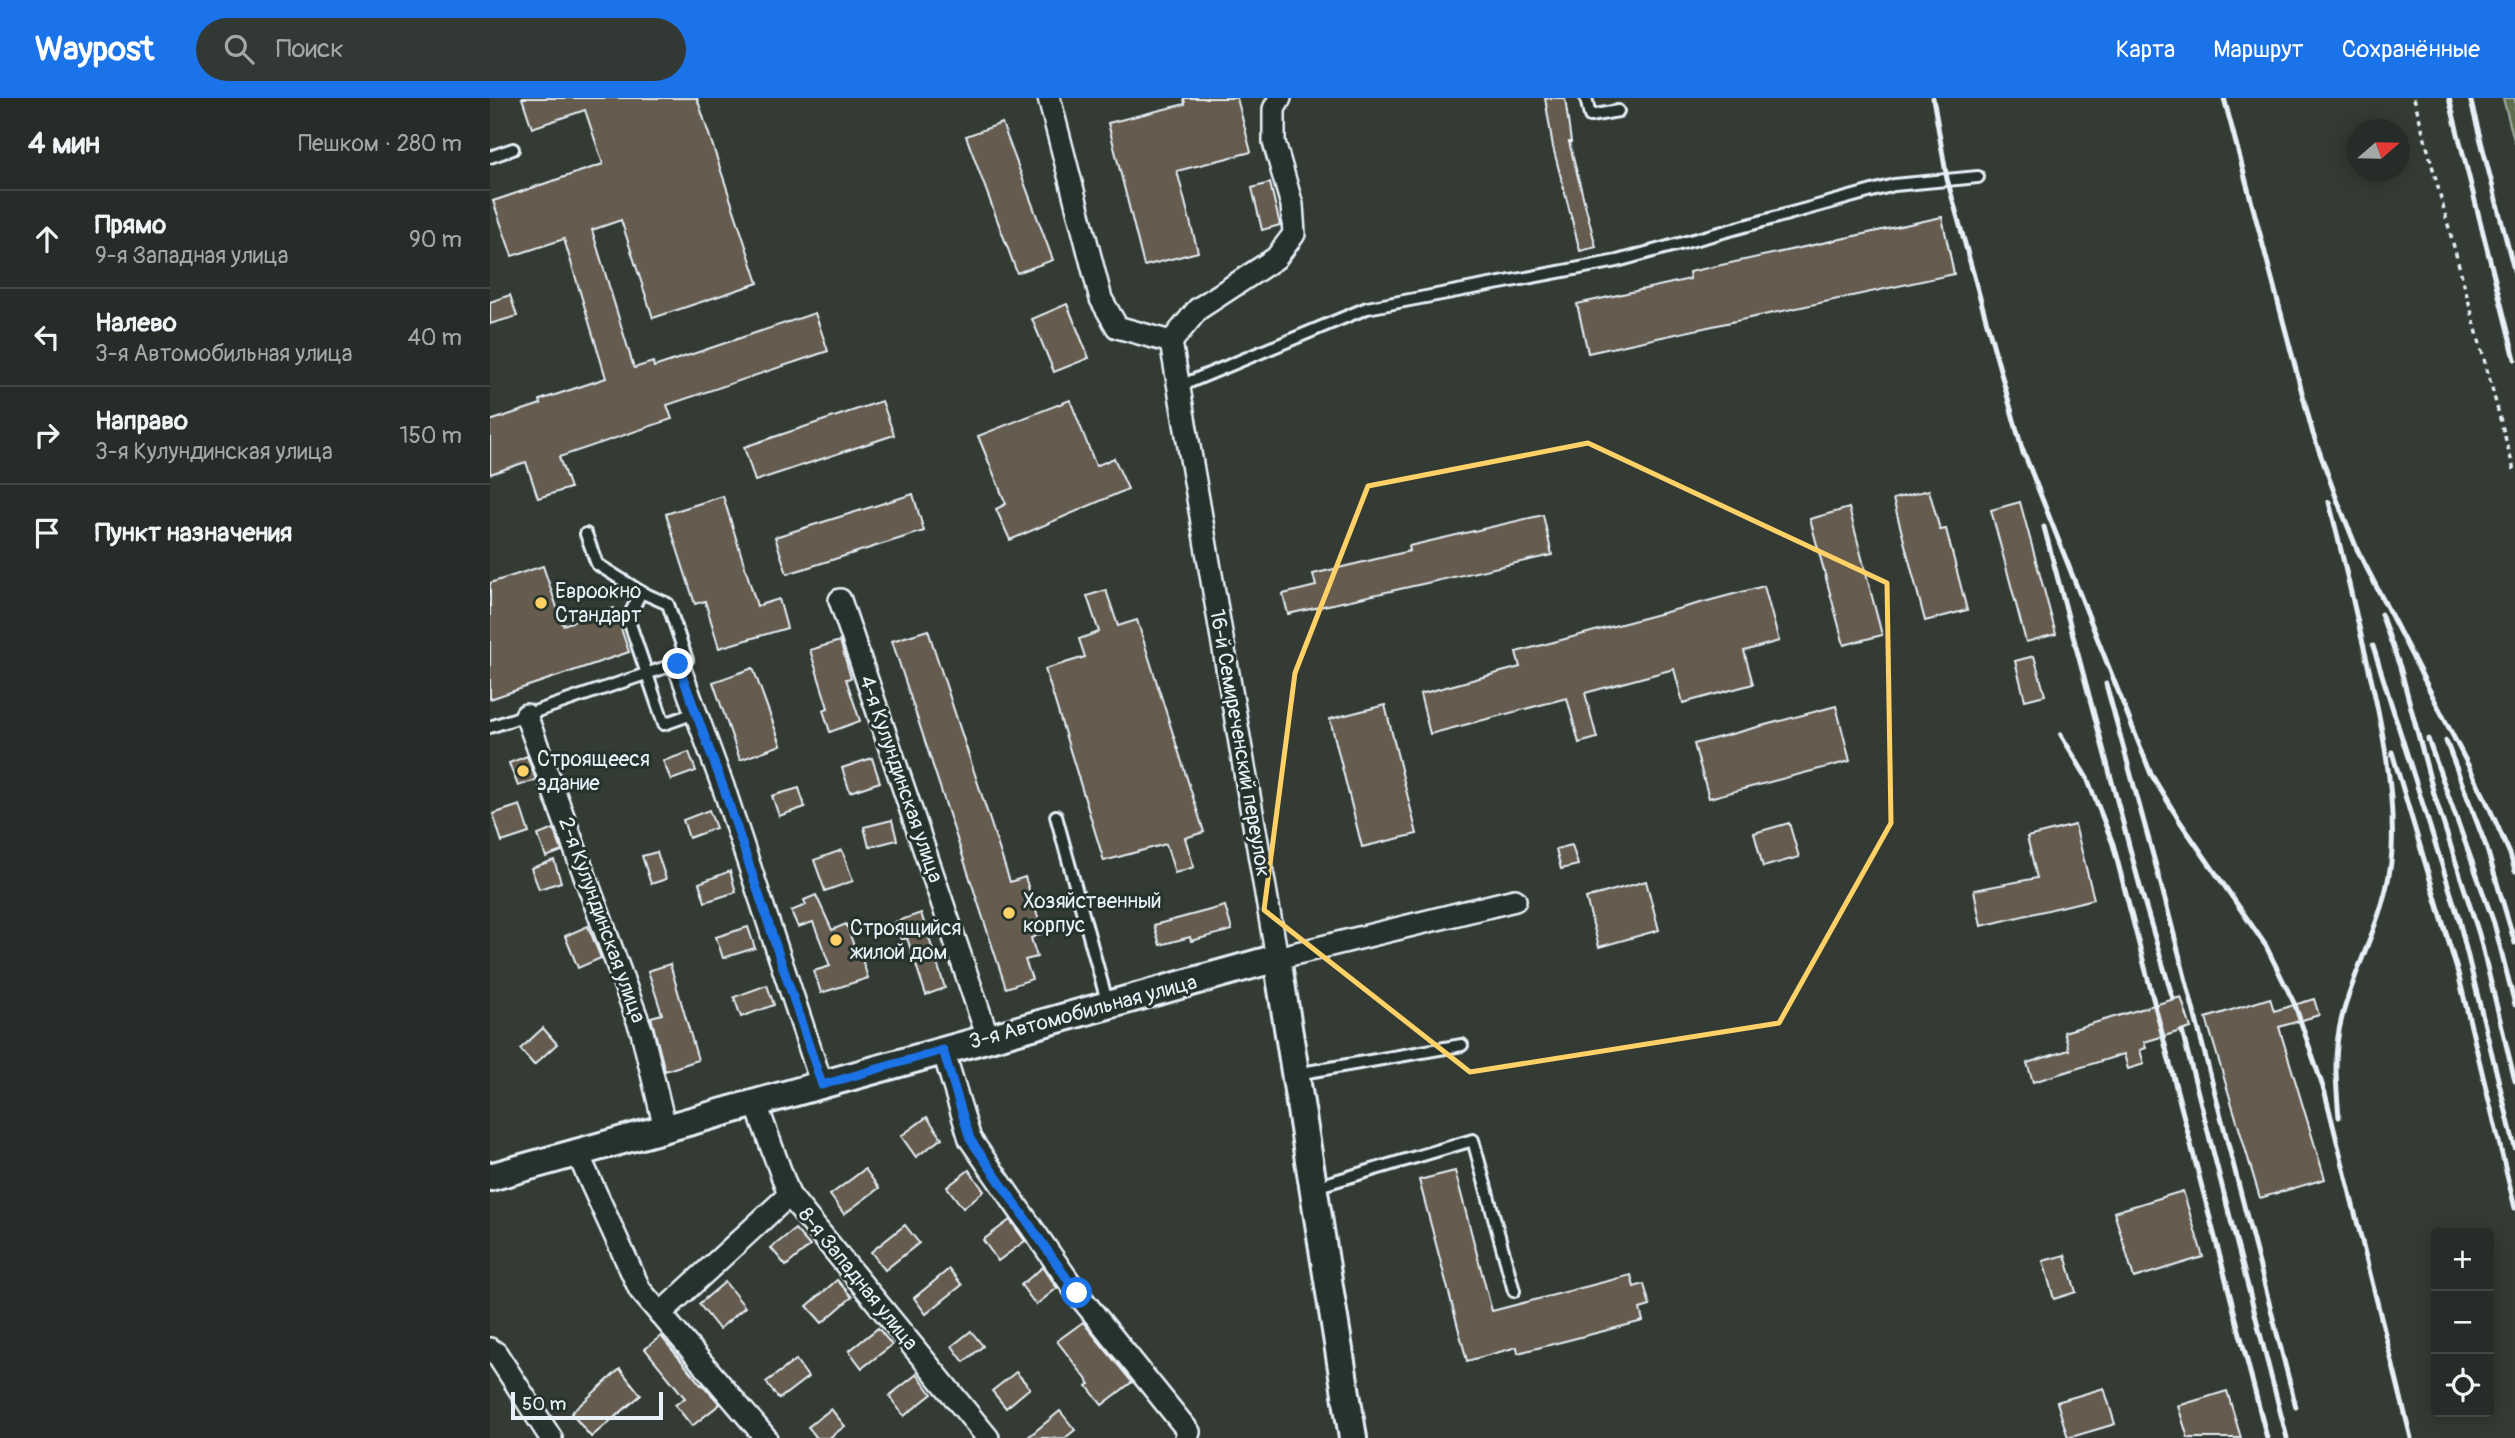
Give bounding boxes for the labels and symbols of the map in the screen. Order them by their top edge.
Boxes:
north arrow [2347,119,2410,182]
place label: Евроокно Стандарт [555,578,642,629]
marker: Евроокно Стандарт [533,595,549,611]
street label: 16-й Семиреченский переулок [1203,607,1277,879]
route end [662,648,693,679]
street label: 4-я Кулундинская улица [853,672,949,886]
place label: Строящееся здание [537,746,650,797]
marker: Строящееся здание [515,763,531,779]
street label: 2-я Кулундинская улица [552,813,652,1027]
place label: Хозяйственный корпус [1023,888,1162,939]
marker: Хозяйственный корпус [1001,905,1017,921]
place label: Строящийся жилой дом [850,915,961,966]
marker: Строящийся жилой дом [828,932,844,948]
street label: 3-я Автомобильная улица [966,969,1200,1055]
street label: 8-я Западная улица [792,1202,924,1356]
route start [1061,1277,1092,1308]
scale bar [511,1389,663,1421]

